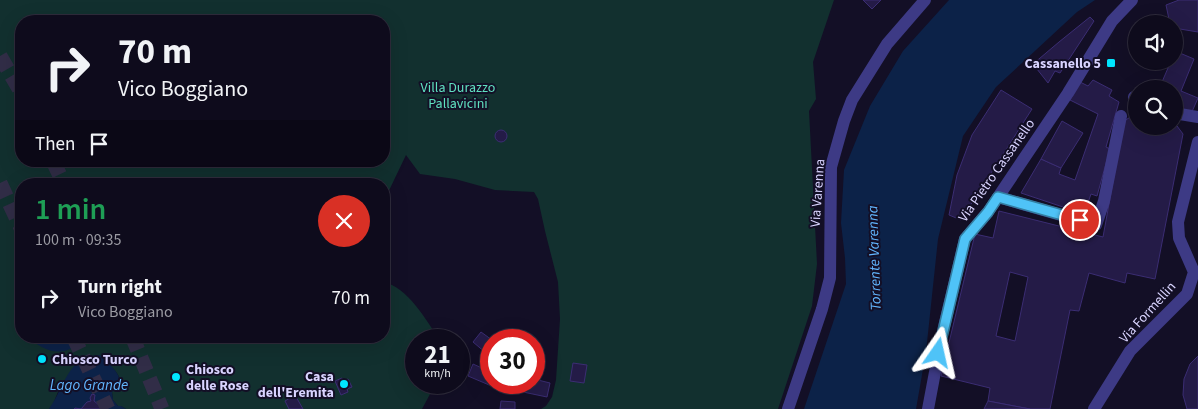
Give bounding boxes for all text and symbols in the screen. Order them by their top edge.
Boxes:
map controls [1128,15,1183,135]
button: sound [1128,15,1183,70]
text: 70 m [118,27,192,77]
icon: right [35,35,100,100]
place label: Cassanello 5 [1024,54,1101,74]
marker: Cassanello 5 [1105,57,1117,69]
text: Vico Boggiano [118,73,248,105]
park label: Villa Durazzo Pallavicini [421,78,495,114]
button: search [1128,80,1183,135]
street label: Via Pietro Cassanello [954,115,1040,226]
icon: arrive [85,130,113,158]
text: Then [35,131,75,158]
street label: Via Varenna [806,158,830,228]
text: 1 min [35,188,106,231]
button: close [318,195,370,247]
pin [1059,199,1101,241]
water label: Torrente Varenna [862,205,887,311]
icon: arrive [1066,206,1094,234]
text: 100 m · 09:35 [35,229,122,251]
text: Turn right [78,274,162,301]
street label: Via Formellin [1115,278,1181,348]
icon: right [35,284,63,312]
text: 70 m [332,285,370,312]
text: Vico Boggiano [78,301,173,323]
position arrow [911,326,963,378]
speed limit sign: 30 [480,329,545,394]
text: 21 [424,337,451,373]
place label: Chiosco Turco [52,350,137,370]
marker: Chiosco Turco [36,353,48,365]
place label: Chiosco delle Rose [186,360,249,396]
text: km/h [424,365,451,382]
place label: Casa dell'Eremita [258,367,334,403]
marker: Chiosco delle Rose [170,371,182,383]
water label: Lago Grande [50,375,128,396]
marker: Casa dell'Eremita [338,378,350,390]

